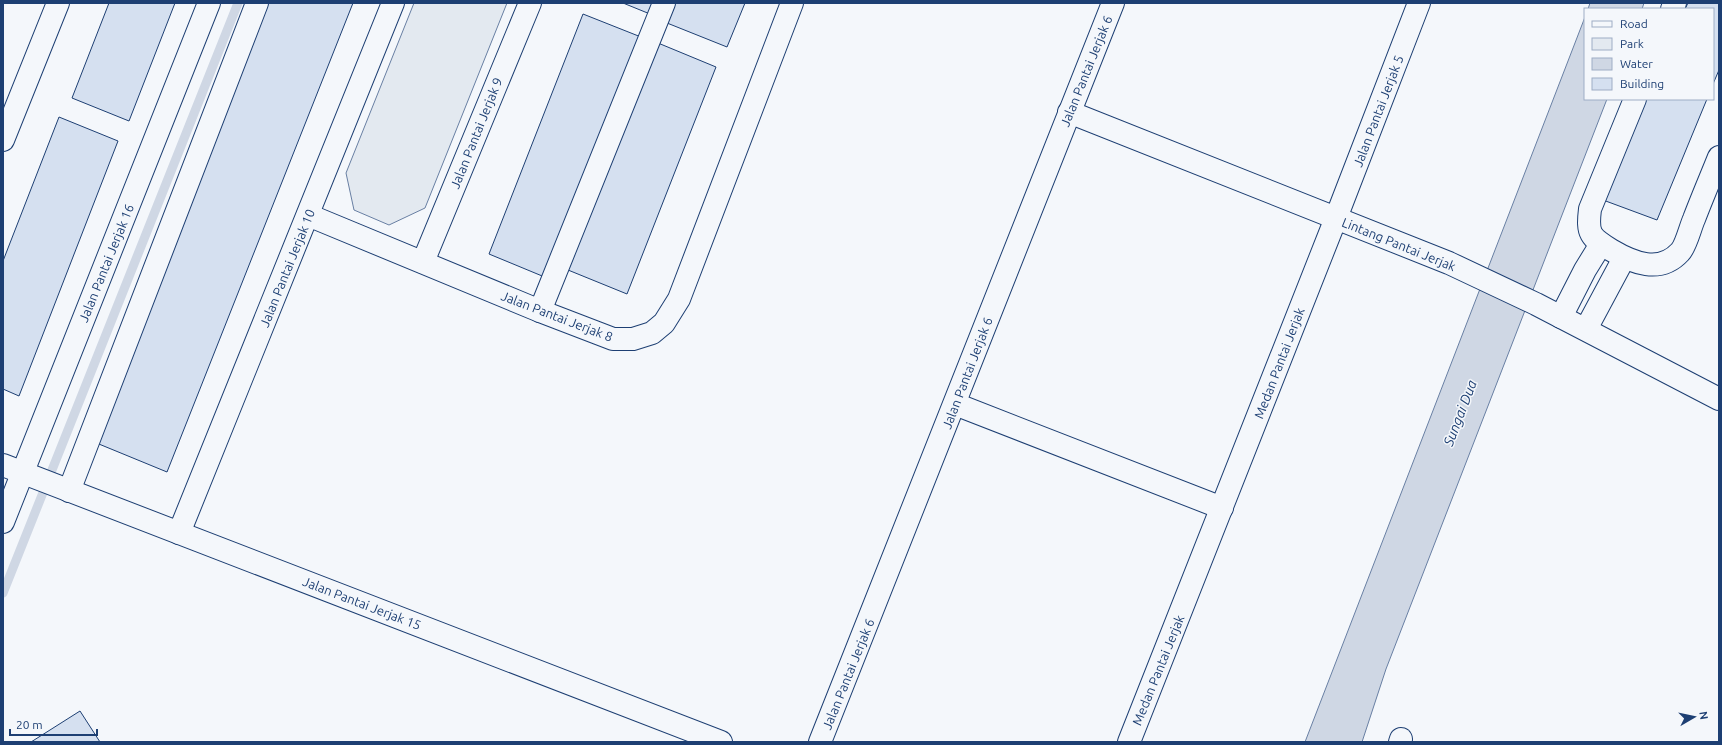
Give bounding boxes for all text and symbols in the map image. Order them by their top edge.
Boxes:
legend [1584,8,1714,100]
street label: Jalan Pantai Jerjak 6 [1057,13,1115,129]
text: Road [1620,17,1648,30]
text: Park [1620,37,1644,50]
street label: Jalan Pantai Jerjak 5 [1350,53,1406,169]
text: Water [1620,57,1653,70]
street label: Jalan Pantai Jerjak 9 [447,75,505,191]
text: Building [1620,77,1664,90]
street label: Jalan Pantai Jerjak 16 [76,202,136,324]
street label: Jalan Pantai Jerjak 10 [257,207,317,329]
street label: Lintang Pantai Jerjak [1340,215,1458,273]
street label: Jalan Pantai Jerjak 8 [499,288,615,344]
street label: Medan Pantai Jerjak [1251,305,1307,420]
street label: Jalan Pantai Jerjak 6 [939,315,995,431]
water label: Sungai Dua [1440,377,1480,449]
street label: Jalan Pantai Jerjak 15 [301,574,423,632]
street label: Medan Pantai Jerjak [1129,612,1187,727]
street label: Jalan Pantai Jerjak 6 [819,616,877,732]
north arrow [1674,697,1714,737]
text: N [1697,710,1710,720]
scale bar [10,711,97,737]
text: 20 m [16,718,43,731]

